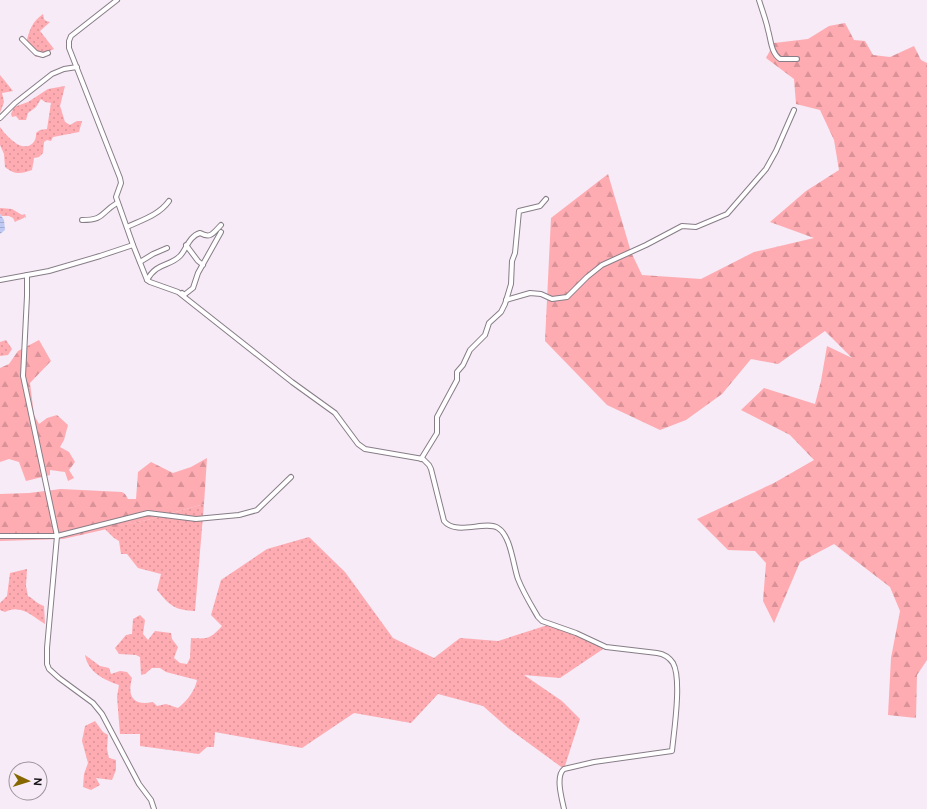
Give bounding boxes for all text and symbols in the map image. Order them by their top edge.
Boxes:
north arrow [8,761,48,801]
text: N [31,777,45,786]

